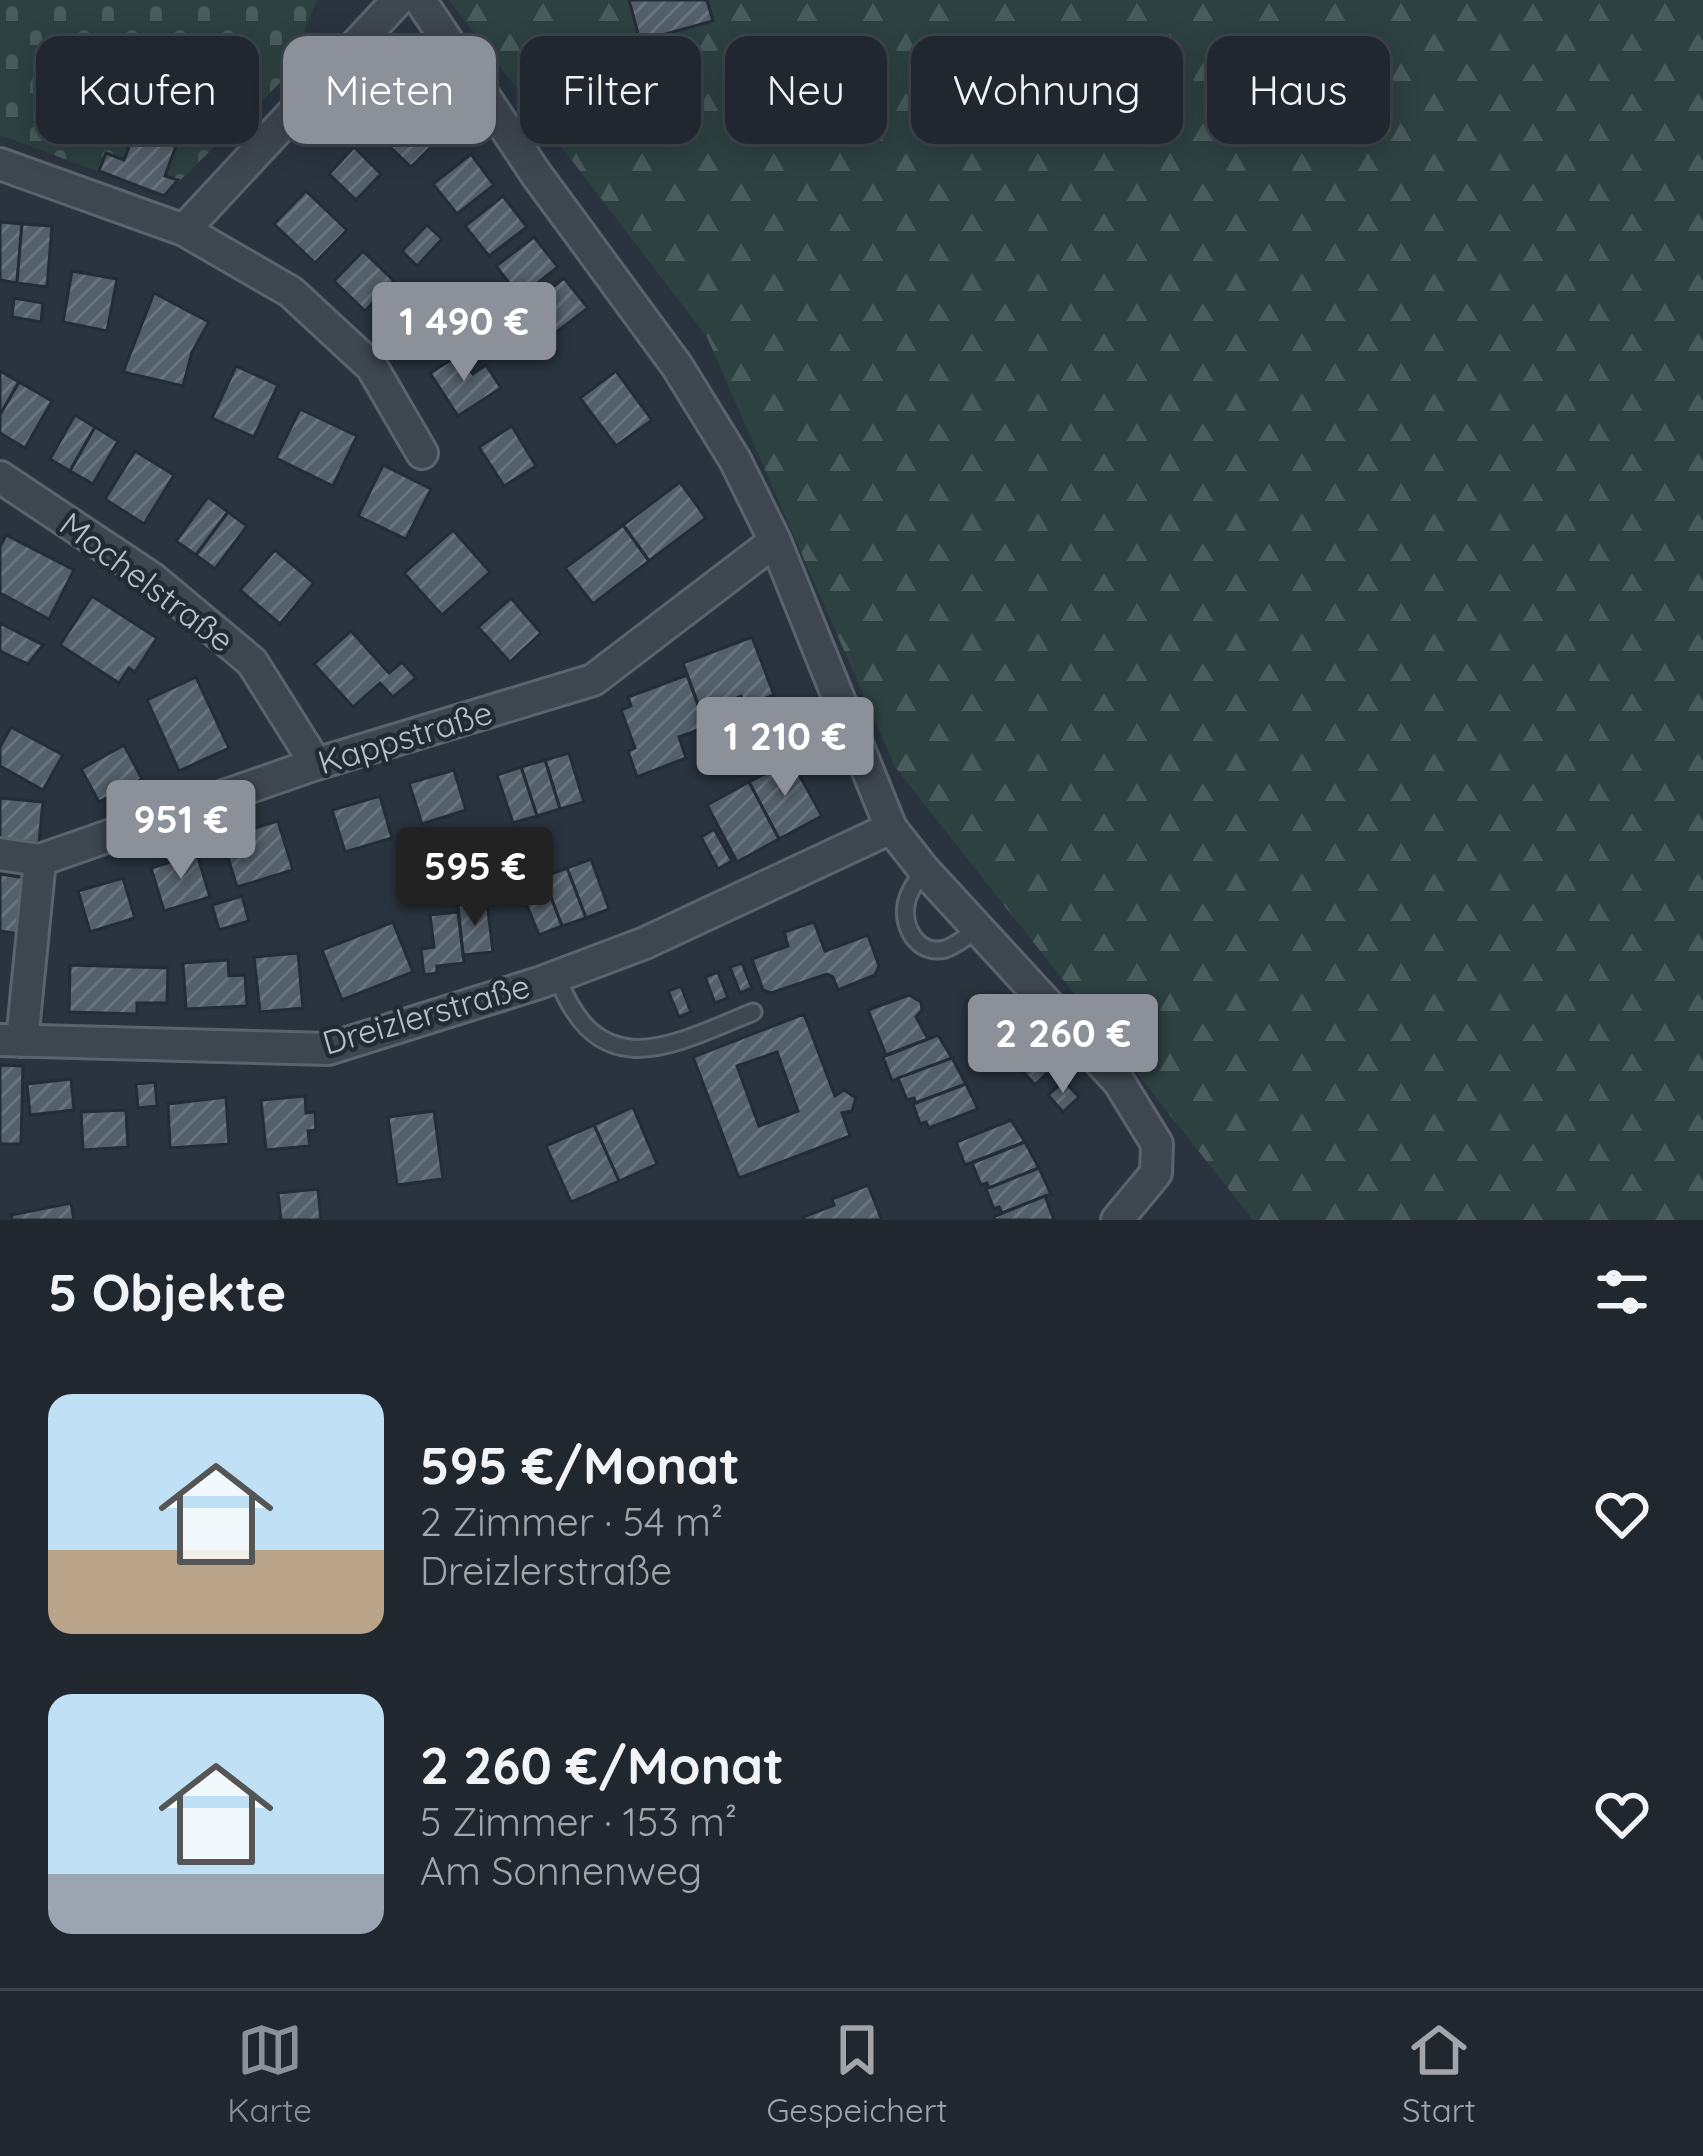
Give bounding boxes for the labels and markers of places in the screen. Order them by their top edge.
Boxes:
pin: 1 490 € [353,282,575,384]
pin: 1 210 € [674,697,896,799]
pin: 951 € [97,780,265,882]
pin: 595 € [391,827,559,929]
pin: 2 260 € [952,994,1174,1096]

